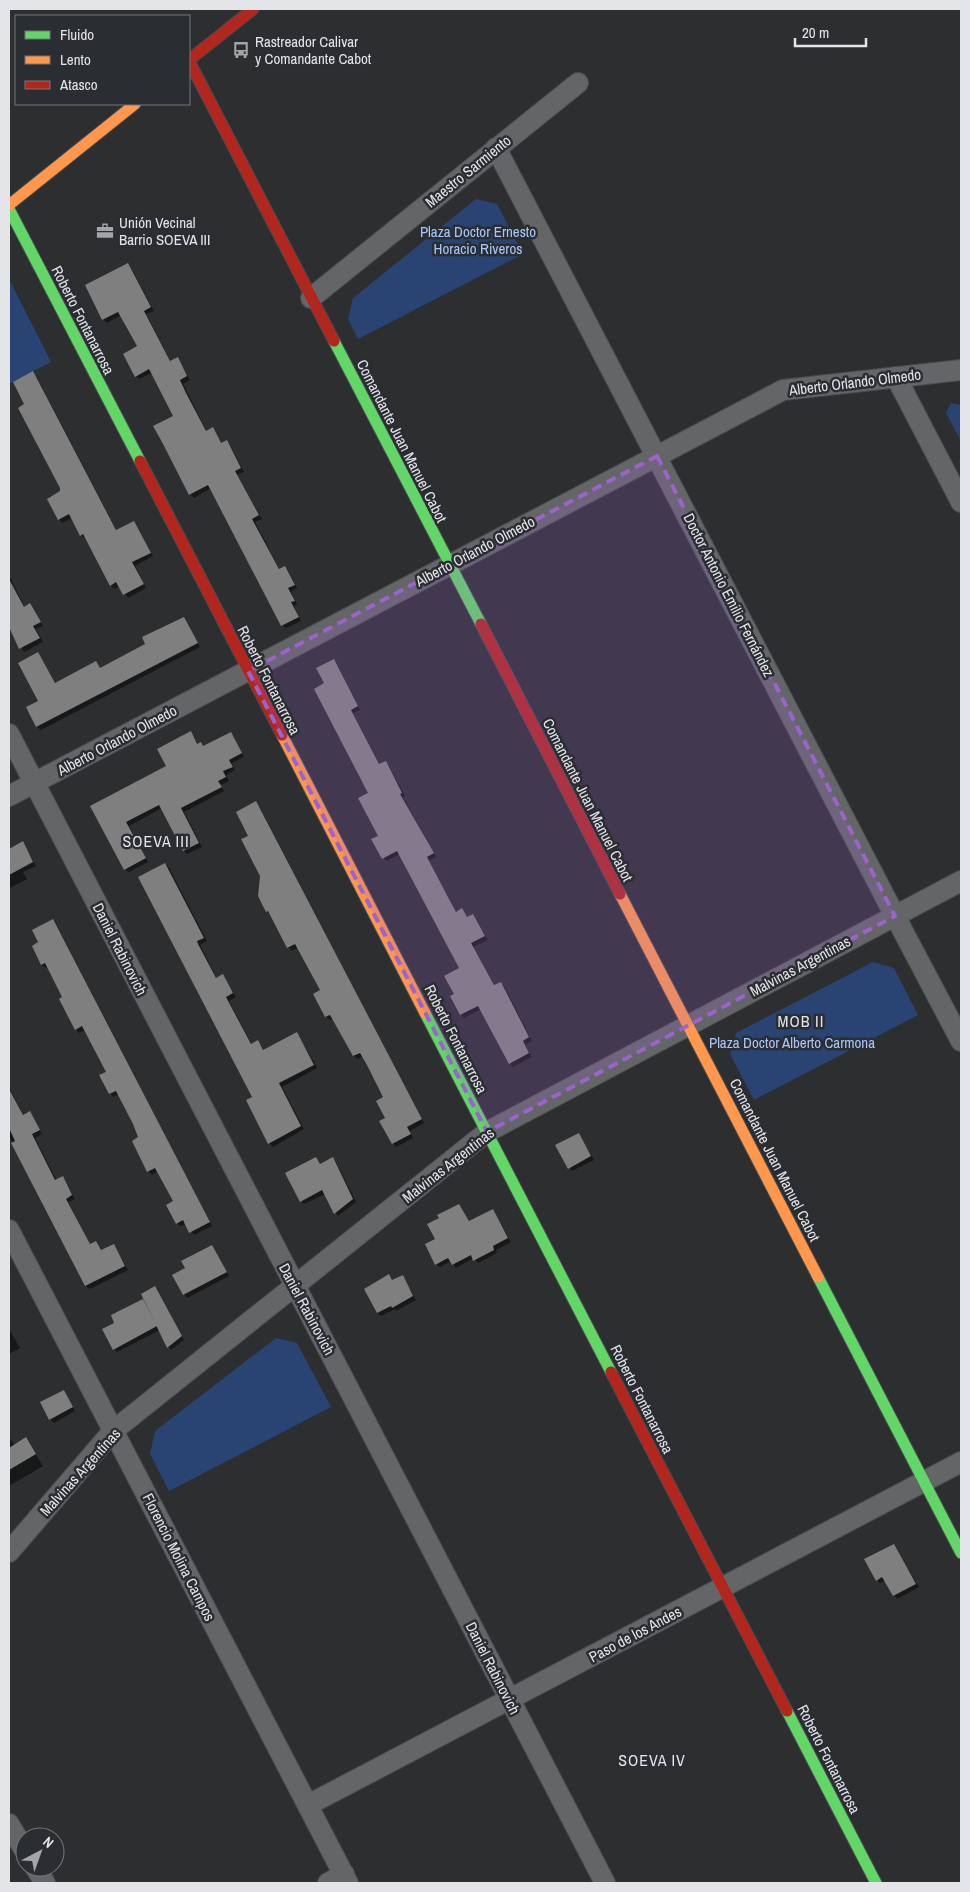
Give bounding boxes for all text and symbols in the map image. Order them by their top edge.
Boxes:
legend [15,15,190,105]
scale bar [795,15,866,47]
text: 20 m [802,22,829,43]
text: Fluido [60,24,94,45]
place label: Rastreador Calivar y Comandante Cabot [255,31,372,69]
bus stop icon: Rastreador Calivar y Comandante Cabot [231,40,251,60]
text: Lento [60,49,91,70]
text: Atasco [59,74,98,95]
street label: Maestro Sarmiento [421,130,515,212]
place label: Unión Vecinal Barrio SOEVA III [119,212,210,250]
office icon: Unión Vecinal Barrio SOEVA III [95,221,115,241]
park label: Plaza Doctor Ernesto Horacio Riveros [420,221,536,259]
street label: Roberto Fontanarrosa [46,262,120,378]
street label: Comandante Juan Manuel Cabot [352,356,453,527]
street label: Alberto Orlando Olmedo [787,363,922,401]
street label: Doctor Antonio Emilio Fernández [678,509,780,681]
street label: Alberto Orlando Olmedo [411,511,539,592]
street label: Roberto Fontanarrosa [232,622,306,738]
street label: Alberto Orlando Olmedo [53,700,181,781]
street label: Comandante Juan Manuel Cabot [538,715,639,886]
district label: SOEVA III [122,830,190,852]
street label: Daniel Rabinovich [88,899,152,999]
street label: Malvinas Argentinas [746,931,854,1001]
street label: Roberto Fontanarrosa [419,981,493,1097]
district label: MOB II [778,1010,824,1032]
park label: Plaza Doctor Alberto Carmona [709,1032,875,1053]
street label: Comandante Juan Manuel Cabot [725,1075,826,1246]
street label: Malvinas Argentinas [398,1122,498,1208]
street label: Daniel Rabinovich [274,1259,340,1359]
street label: Roberto Fontanarrosa [605,1341,679,1457]
street label: Malvinas Argentinas [35,1424,125,1520]
street label: Florencio Molina Campos [138,1489,220,1625]
street label: Paso de los Andes [585,1601,685,1667]
street label: Daniel Rabinovich [461,1618,525,1718]
street label: Roberto Fontanarrosa [792,1701,866,1817]
district label: SOEVA IV [618,1749,686,1771]
north arrow [15,1827,65,1877]
text: N [39,1833,58,1852]

